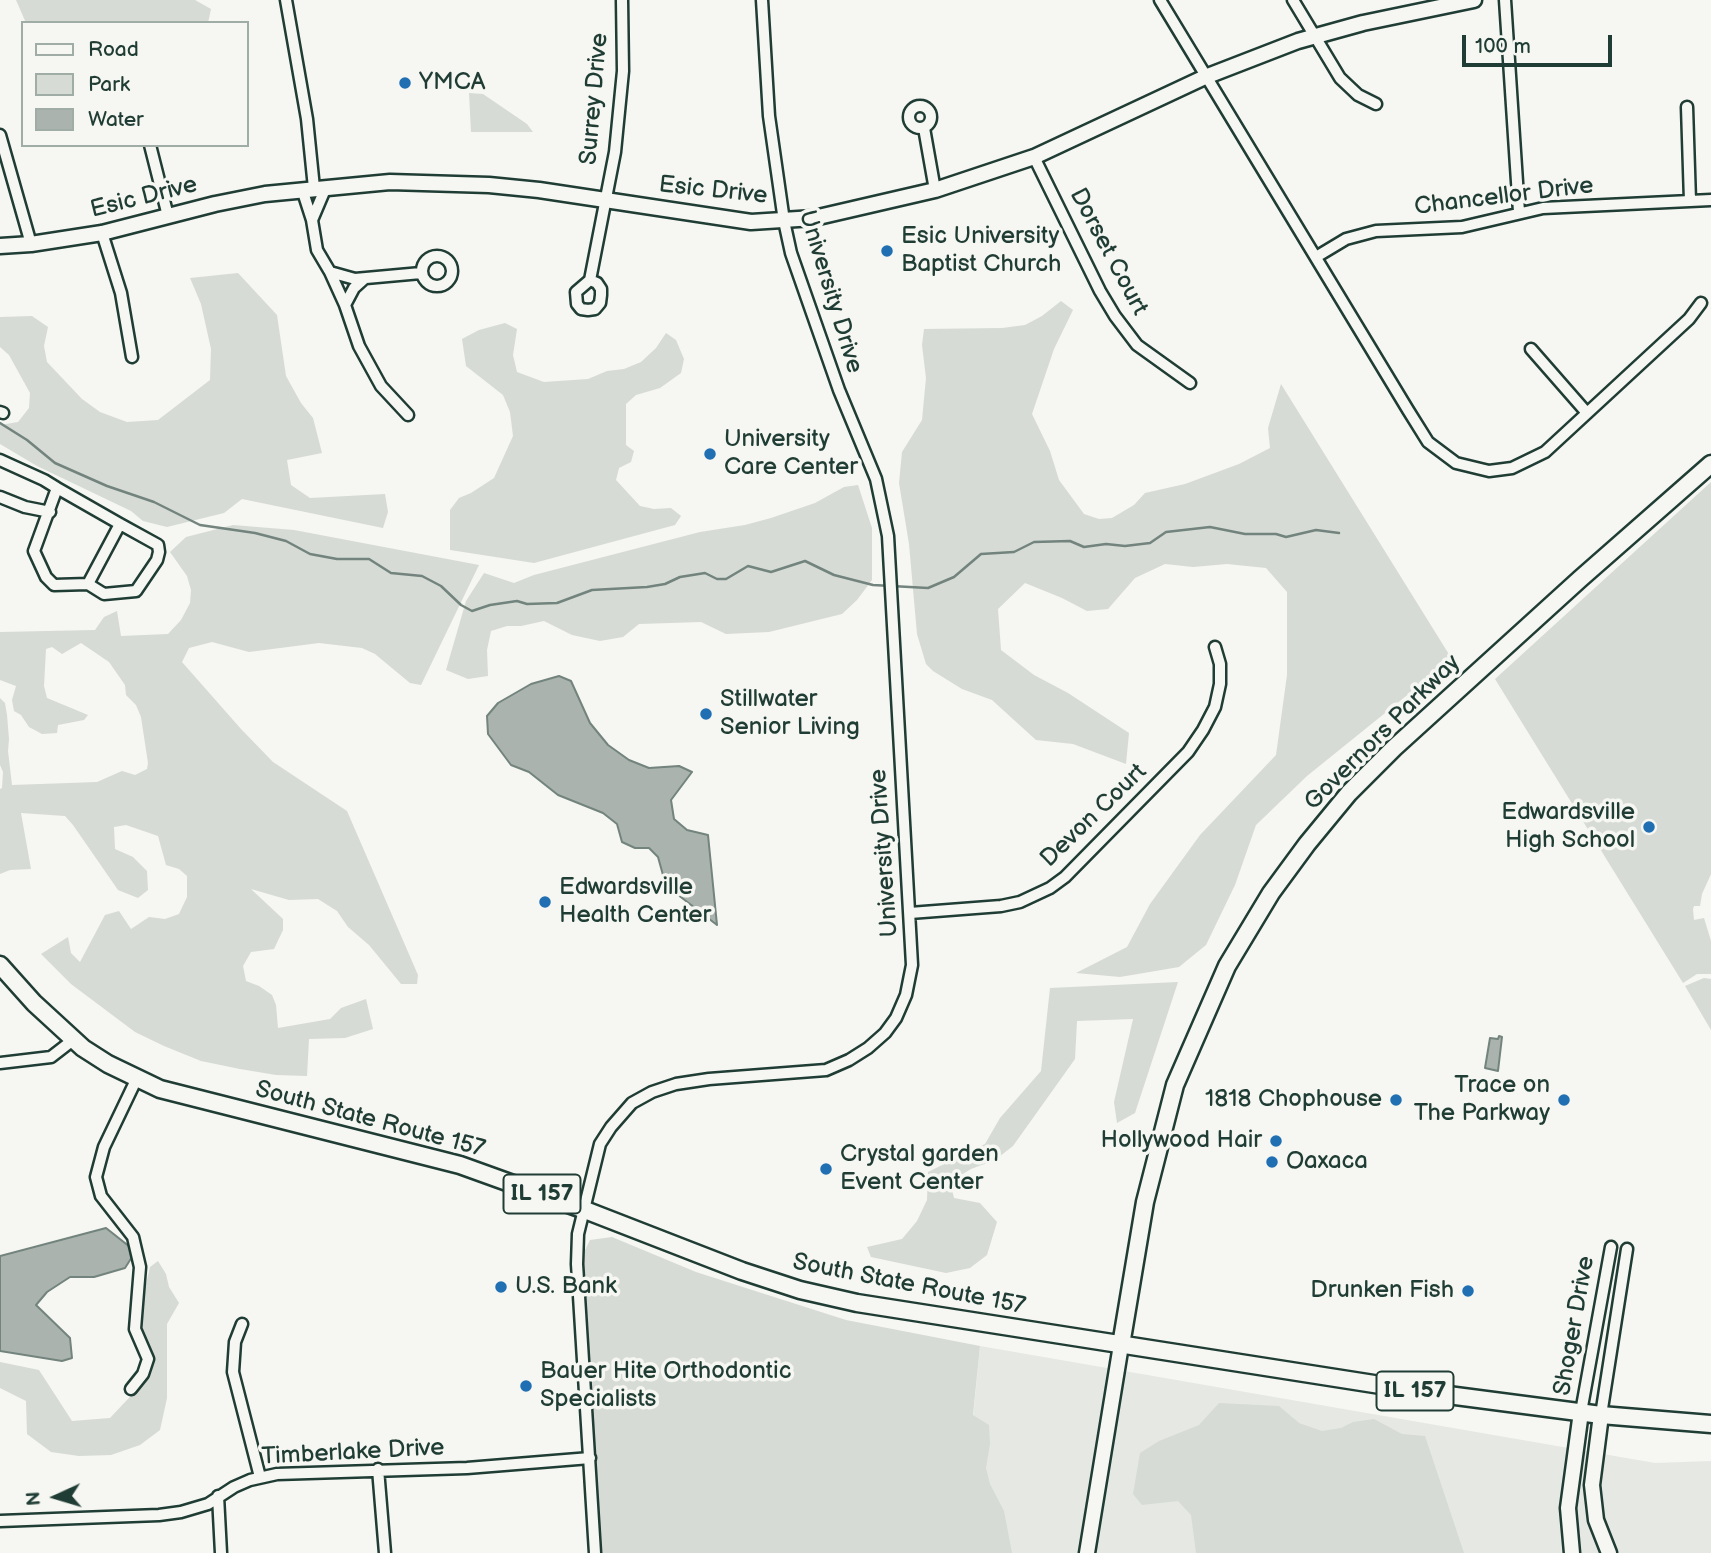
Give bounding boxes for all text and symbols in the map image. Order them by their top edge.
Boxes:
legend [21,21,248,147]
scale bar [1466,21,1616,65]
street label: Surrey Drive [575,32,615,166]
text: 100 m [1475,34,1531,59]
text: Road [88,37,139,62]
place label: YMCA [419,69,485,97]
text: Park [88,72,130,97]
marker: YMCA [397,75,413,91]
text: Water [88,107,144,132]
street label: Esic Drive [88,171,200,225]
street label: Esic Drive [657,171,769,211]
street label: Chancellor Drive [1413,172,1595,222]
street label: Dorset Court [1063,184,1153,320]
street label: University Drive [792,207,868,377]
place label: Esic University Baptist Church [901,223,1061,279]
marker: Esic University Baptist Church [879,243,895,259]
place label: University Care Center [724,426,858,482]
marker: University Care Center [702,446,718,462]
street label: Governors Parkway [1299,649,1467,817]
place label: Stillwater Senior Living [720,686,860,742]
marker: Stillwater Senior Living [698,706,714,722]
street label: Devon Court [1035,758,1153,874]
street label: University Drive [865,768,905,938]
place label: Edwardsville High School [1501,799,1635,855]
marker: Edwardsville High School [1641,819,1657,835]
place label: Edwardsville Health Center [559,874,711,930]
marker: Edwardsville Health Center [537,894,553,910]
place label: Trace on The Parkway [1414,1072,1550,1128]
street label: South State Route 157 [252,1075,488,1165]
place label: 1818 Chophouse [1205,1086,1382,1114]
marker: 1818 Chophouse [1388,1092,1404,1108]
marker: Trace on The Parkway [1556,1092,1572,1108]
place label: Hollywood Hair [1100,1127,1262,1155]
marker: Hollywood Hair [1268,1133,1284,1149]
place label: Crystal garden Event Center [840,1141,999,1197]
place label: Oaxaca [1286,1148,1368,1176]
marker: Oaxaca [1264,1154,1280,1170]
marker: Crystal garden Event Center [818,1161,834,1177]
road number: IL 157 [504,1175,580,1214]
street label: South State Route 157 [790,1248,1028,1322]
street label: Shoger Drive [1549,1254,1601,1398]
place label: U.S. Bank [515,1273,617,1301]
place label: Drunken Fish [1310,1277,1454,1305]
marker: U.S. Bank [493,1279,509,1295]
marker: Drunken Fish [1460,1283,1476,1299]
place label: Bauer Hite Orthodontic Specialists [540,1358,791,1414]
road number: IL 157 [1376,1372,1454,1410]
marker: Bauer Hite Orthodontic Specialists [518,1378,534,1394]
street label: Timberlake Drive [261,1434,445,1472]
north arrow [21,1462,91,1532]
text: N [23,1491,47,1506]

